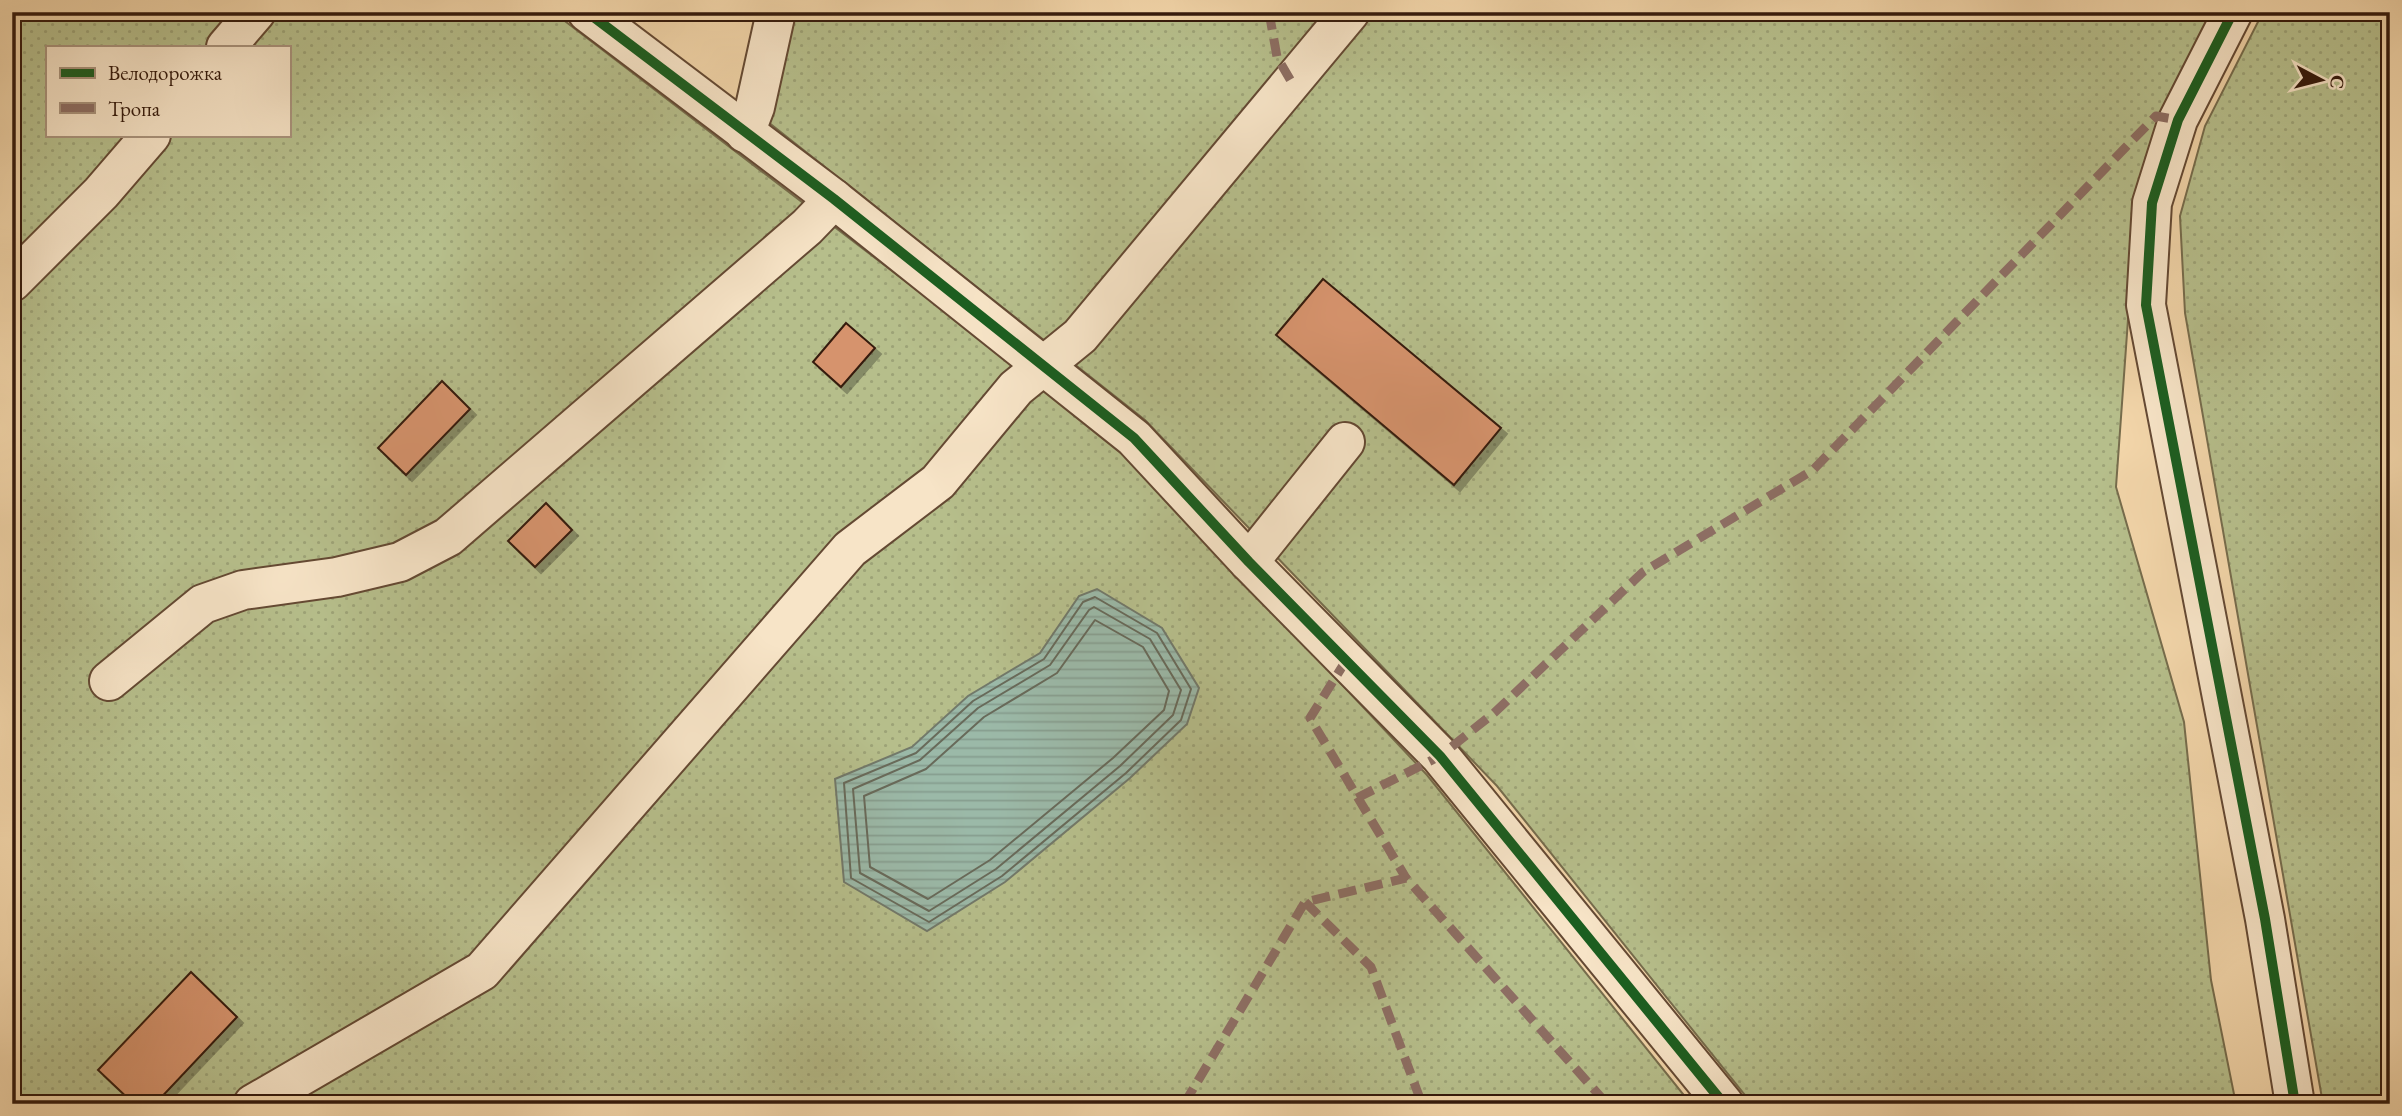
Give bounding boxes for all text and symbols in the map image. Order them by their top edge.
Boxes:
legend [46,46,290,136]
north arrow [2286,46,2356,116]
text: Велодорожка [108,59,223,86]
text: С [2324,74,2351,90]
text: Тропа [108,95,161,122]

